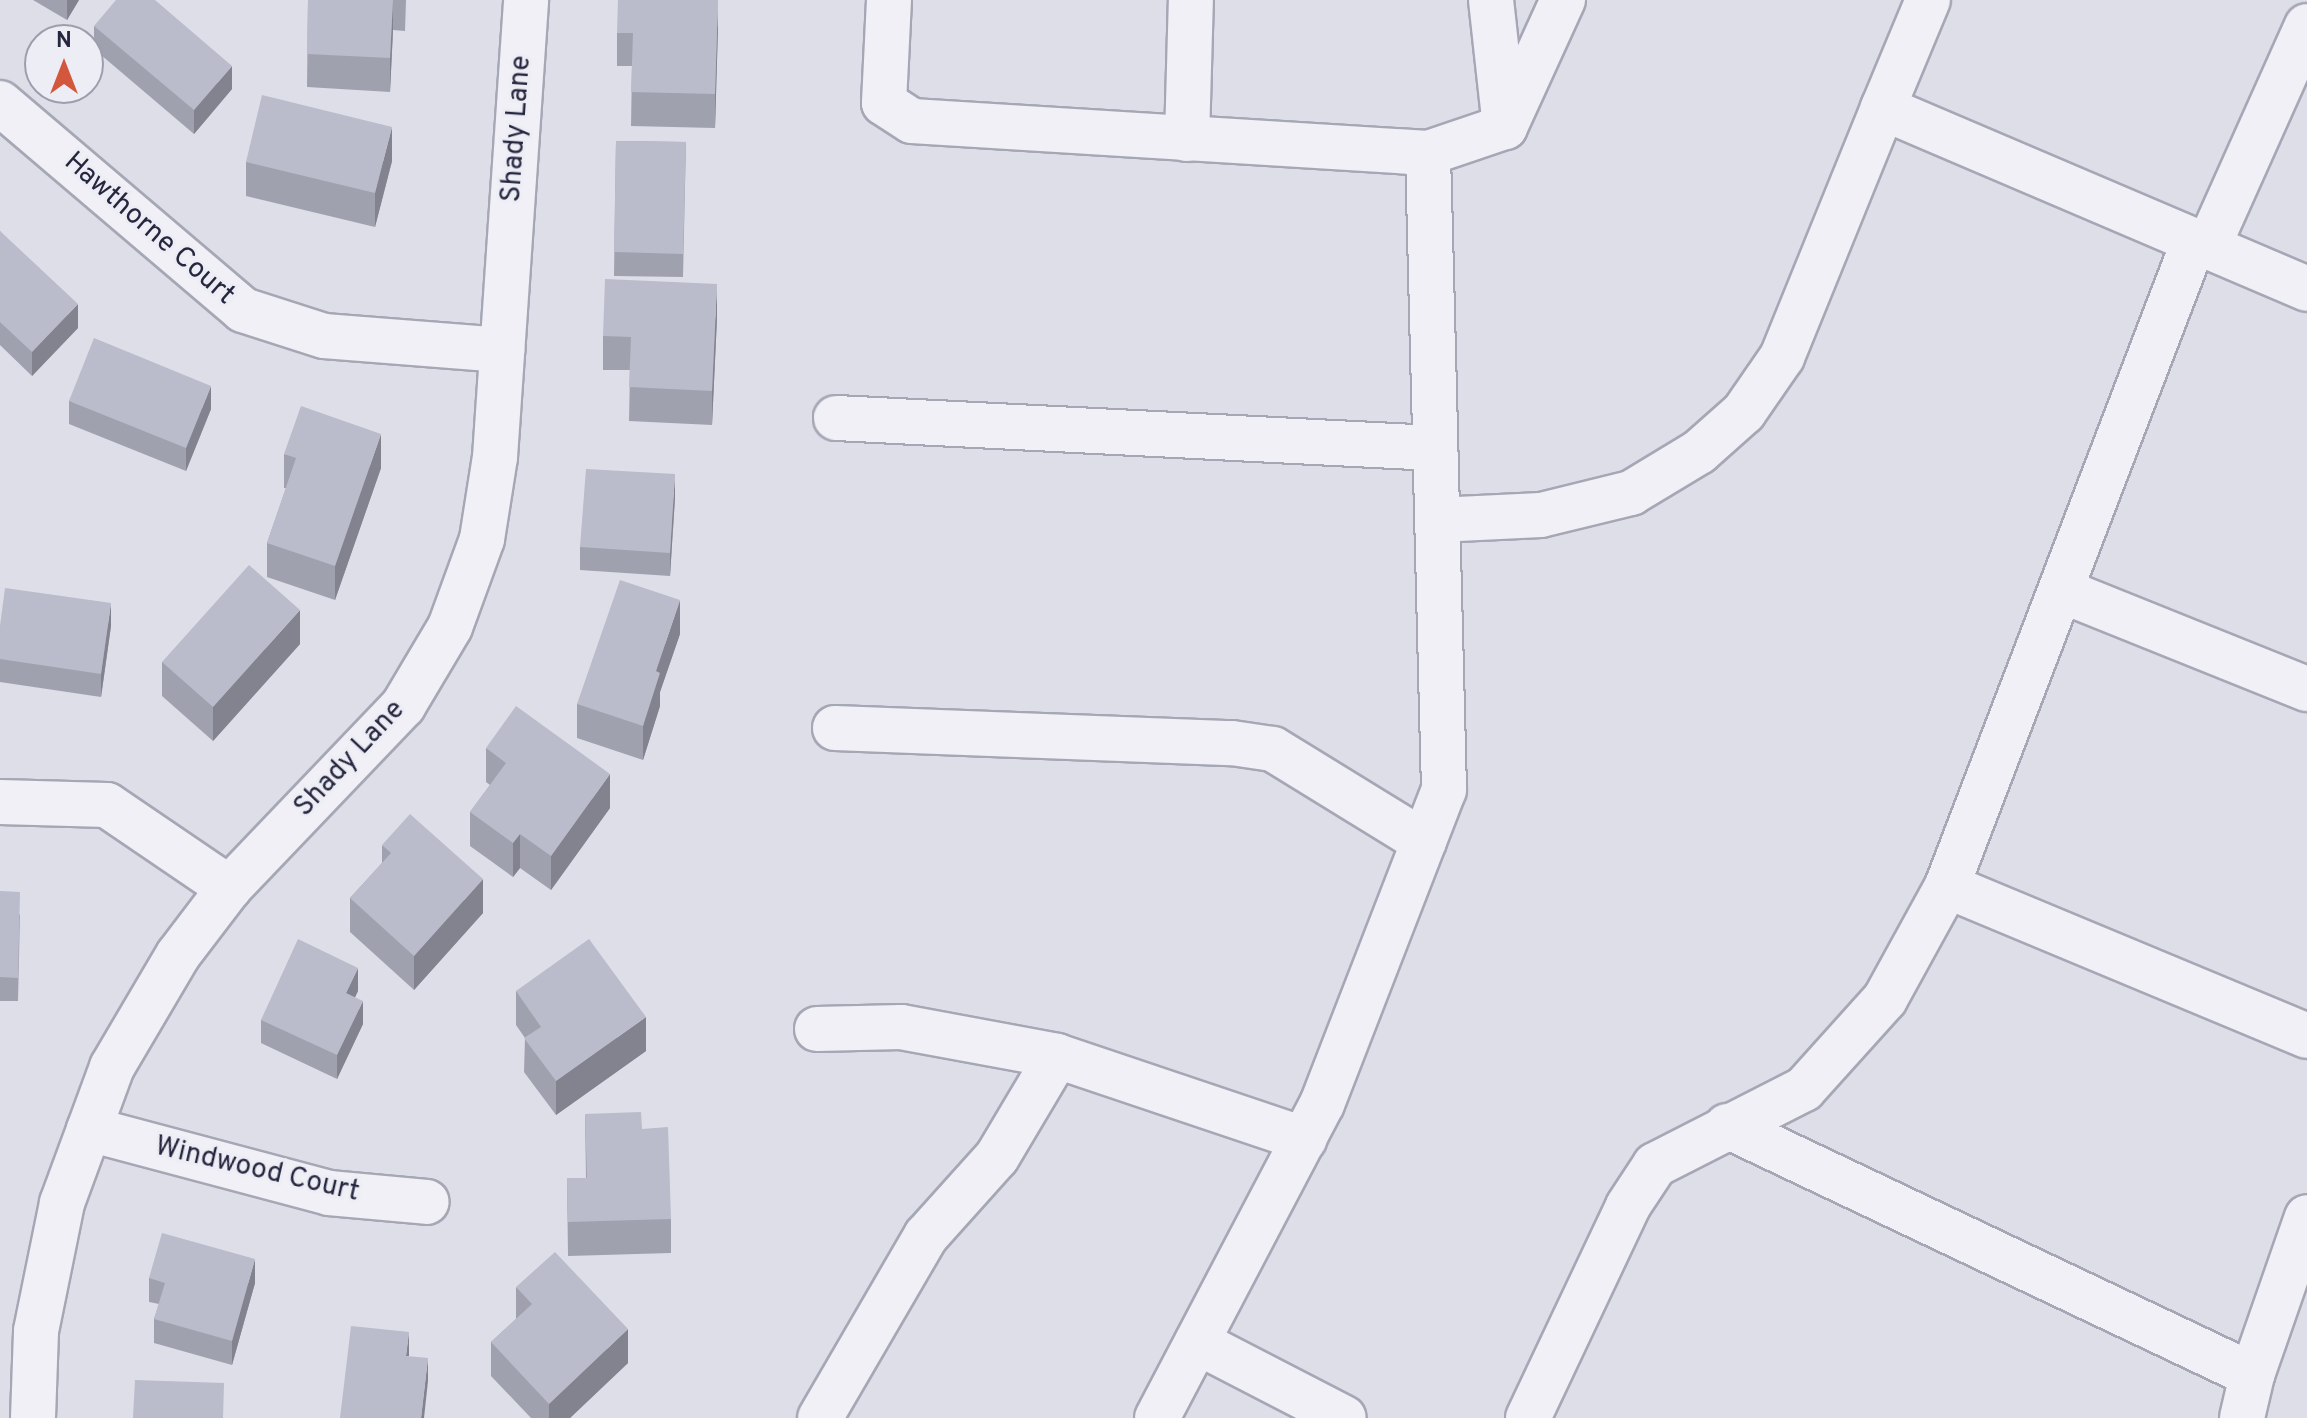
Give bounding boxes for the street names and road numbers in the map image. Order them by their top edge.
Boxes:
street label: Shady Lane [495,55,539,203]
street label: Hawthorne Court [57,146,241,312]
street label: Shady Lane [288,694,412,824]
street label: Windwood Court [152,1130,362,1210]

